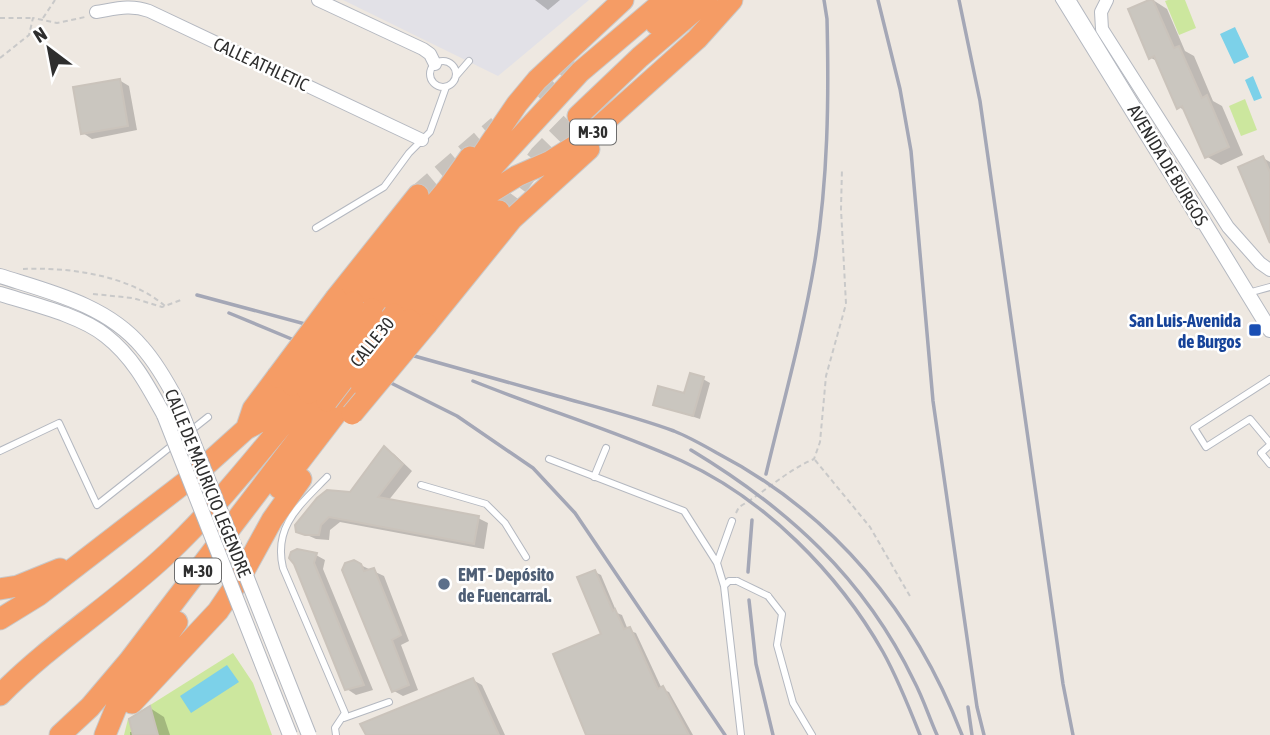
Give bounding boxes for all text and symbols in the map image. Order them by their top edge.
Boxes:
north arrow [14,14,84,84]
text: N [29,22,51,47]
street label: CALLE ATHLETIC [210,33,312,95]
street label: AVENIDA DE BURGOS [1124,101,1213,230]
road number: M-30 [570,120,616,144]
place label: San Luis-Avenida de Burgos [1129,310,1242,352]
street label: CALLE 30 [346,313,398,371]
marker: San Luis-Avenida de Burgos [1247,322,1263,338]
street label: CALLE DE MAURICIO LEGENDRE [161,386,256,580]
road number: M-30 [175,558,221,584]
place label: EMT - Depósito de Fuencarral. [458,564,554,606]
marker: EMT - Depósito de Fuencarral. [436,576,452,592]

